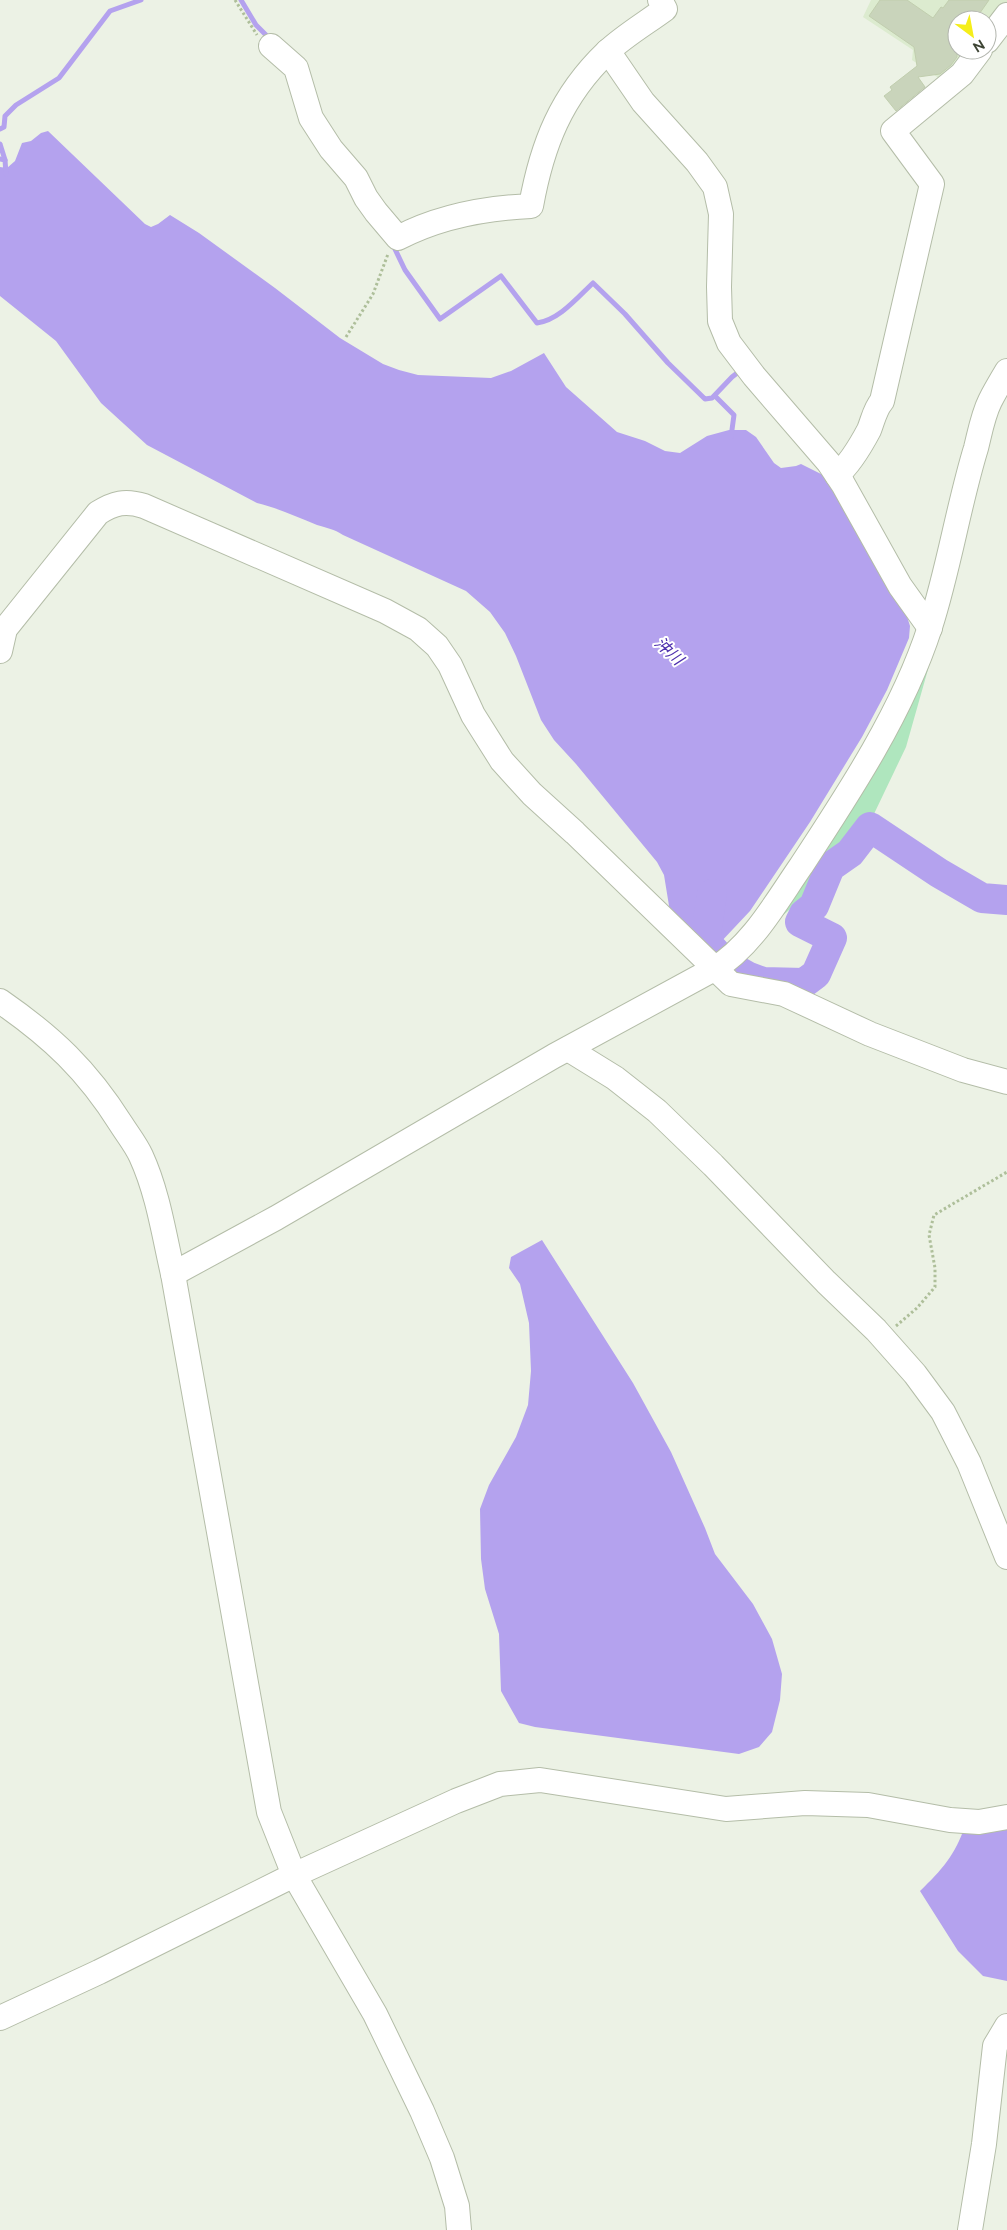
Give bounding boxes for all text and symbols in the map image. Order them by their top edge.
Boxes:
north arrow [947,10,997,60]
text: N [970,36,988,56]
water label: 沖川 [651,633,689,670]

